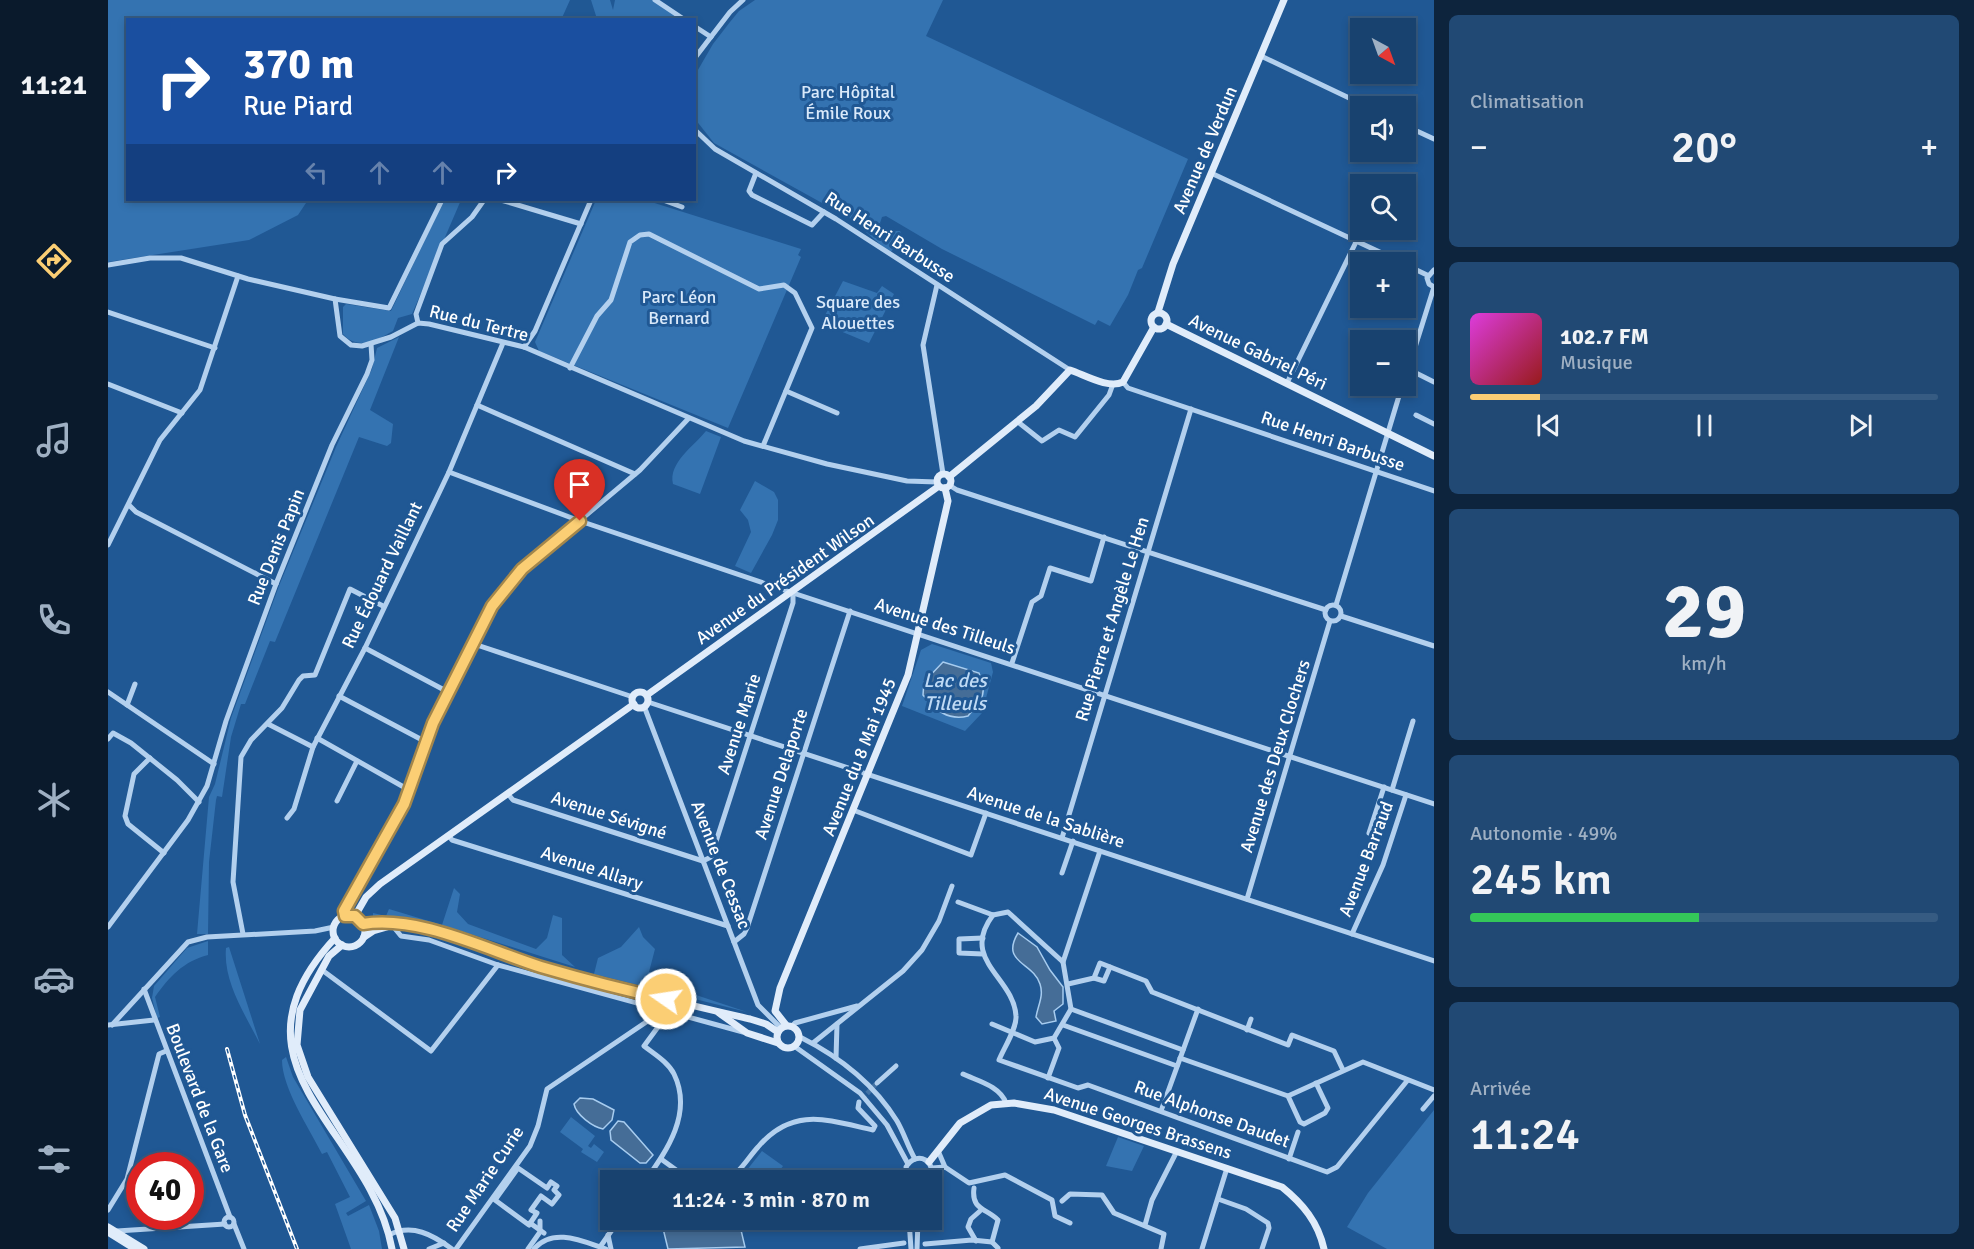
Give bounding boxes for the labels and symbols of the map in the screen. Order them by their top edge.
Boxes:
north arrow [1350,18,1416,84]
park label: Parc Hôpital Émile Roux [801,81,895,124]
street label: Avenue de Verdun [1168,83,1242,217]
street label: Rue Henri Barbusse [821,187,959,287]
park label: Parc Léon Bernard [642,286,716,329]
park label: Square des Alouettes [816,291,900,334]
street label: Rue du Tertre [427,300,531,346]
street label: Avenue Gabriel Péri [1185,309,1331,395]
street label: Rue Henri Barbusse [1258,406,1408,476]
pin [554,459,605,521]
street label: Rue Denis Papin [243,486,309,608]
street label: Rue Édouard Vaillant [337,498,427,652]
street label: Avenue du Président Wilson [692,509,878,649]
street label: Rue Pierre et Angèle Le Hen [1070,514,1154,724]
street label: Avenue des Tilleuls [872,593,1018,659]
street label: Avenue des Deux Clochers [1235,657,1315,855]
water label: Lac des Tilleuls [923,668,989,716]
street label: Avenue Marie [712,671,766,777]
street label: Avenue du 8 Mai 1945 [817,675,901,839]
street label: Avenue Delaporte [749,706,813,842]
street label: Avenue de la Sablière [965,781,1127,853]
street label: Avenue Sévigné [548,786,670,844]
street label: Avenue de Cessac [686,798,756,932]
street label: Avenue Barraud [1334,798,1398,920]
street label: Avenue Allary [538,841,646,895]
position arrow [634,967,698,1031]
street label: Boulevard de la Gare [161,1020,239,1176]
street label: Rue Alphonse Daudet [1131,1076,1293,1152]
street label: Avenue Georges Brassens [1042,1082,1235,1164]
street label: Rue Marie Curie [441,1122,529,1236]
speed limit sign: 40 [126,1152,204,1230]

